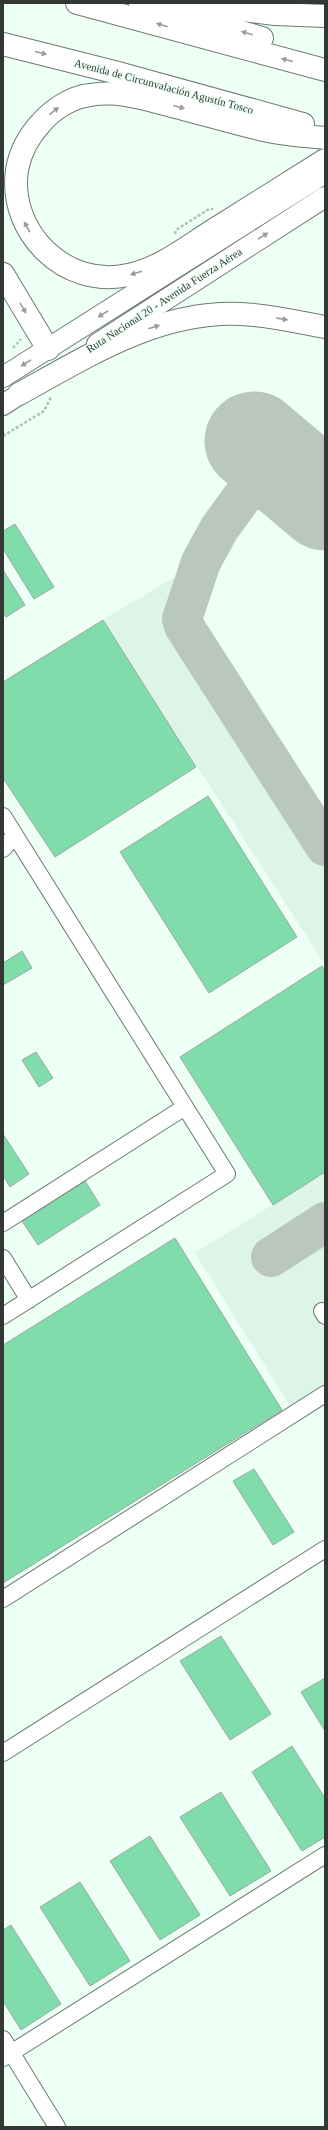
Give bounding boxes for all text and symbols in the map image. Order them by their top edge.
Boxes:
one-way arrow [156,22,168,28]
one-way arrow [241,30,253,36]
one-way arrow [35,50,47,56]
street label: Avenida de Circunvalación Agustín Tosco [73,56,255,116]
one-way arrow [281,56,294,62]
one-way arrow [172,105,185,111]
one-way arrow [49,106,60,115]
one-way arrow [24,221,30,232]
one-way arrow [258,232,268,240]
street label: Ruta Nacional 20 - Avenida Fuerza Aérea [84,245,244,355]
one-way arrow [130,270,142,276]
one-way arrow [19,302,26,314]
one-way arrow [98,310,108,318]
one-way arrow [276,316,288,322]
one-way arrow [148,324,160,330]
one-way arrow [20,359,31,367]

